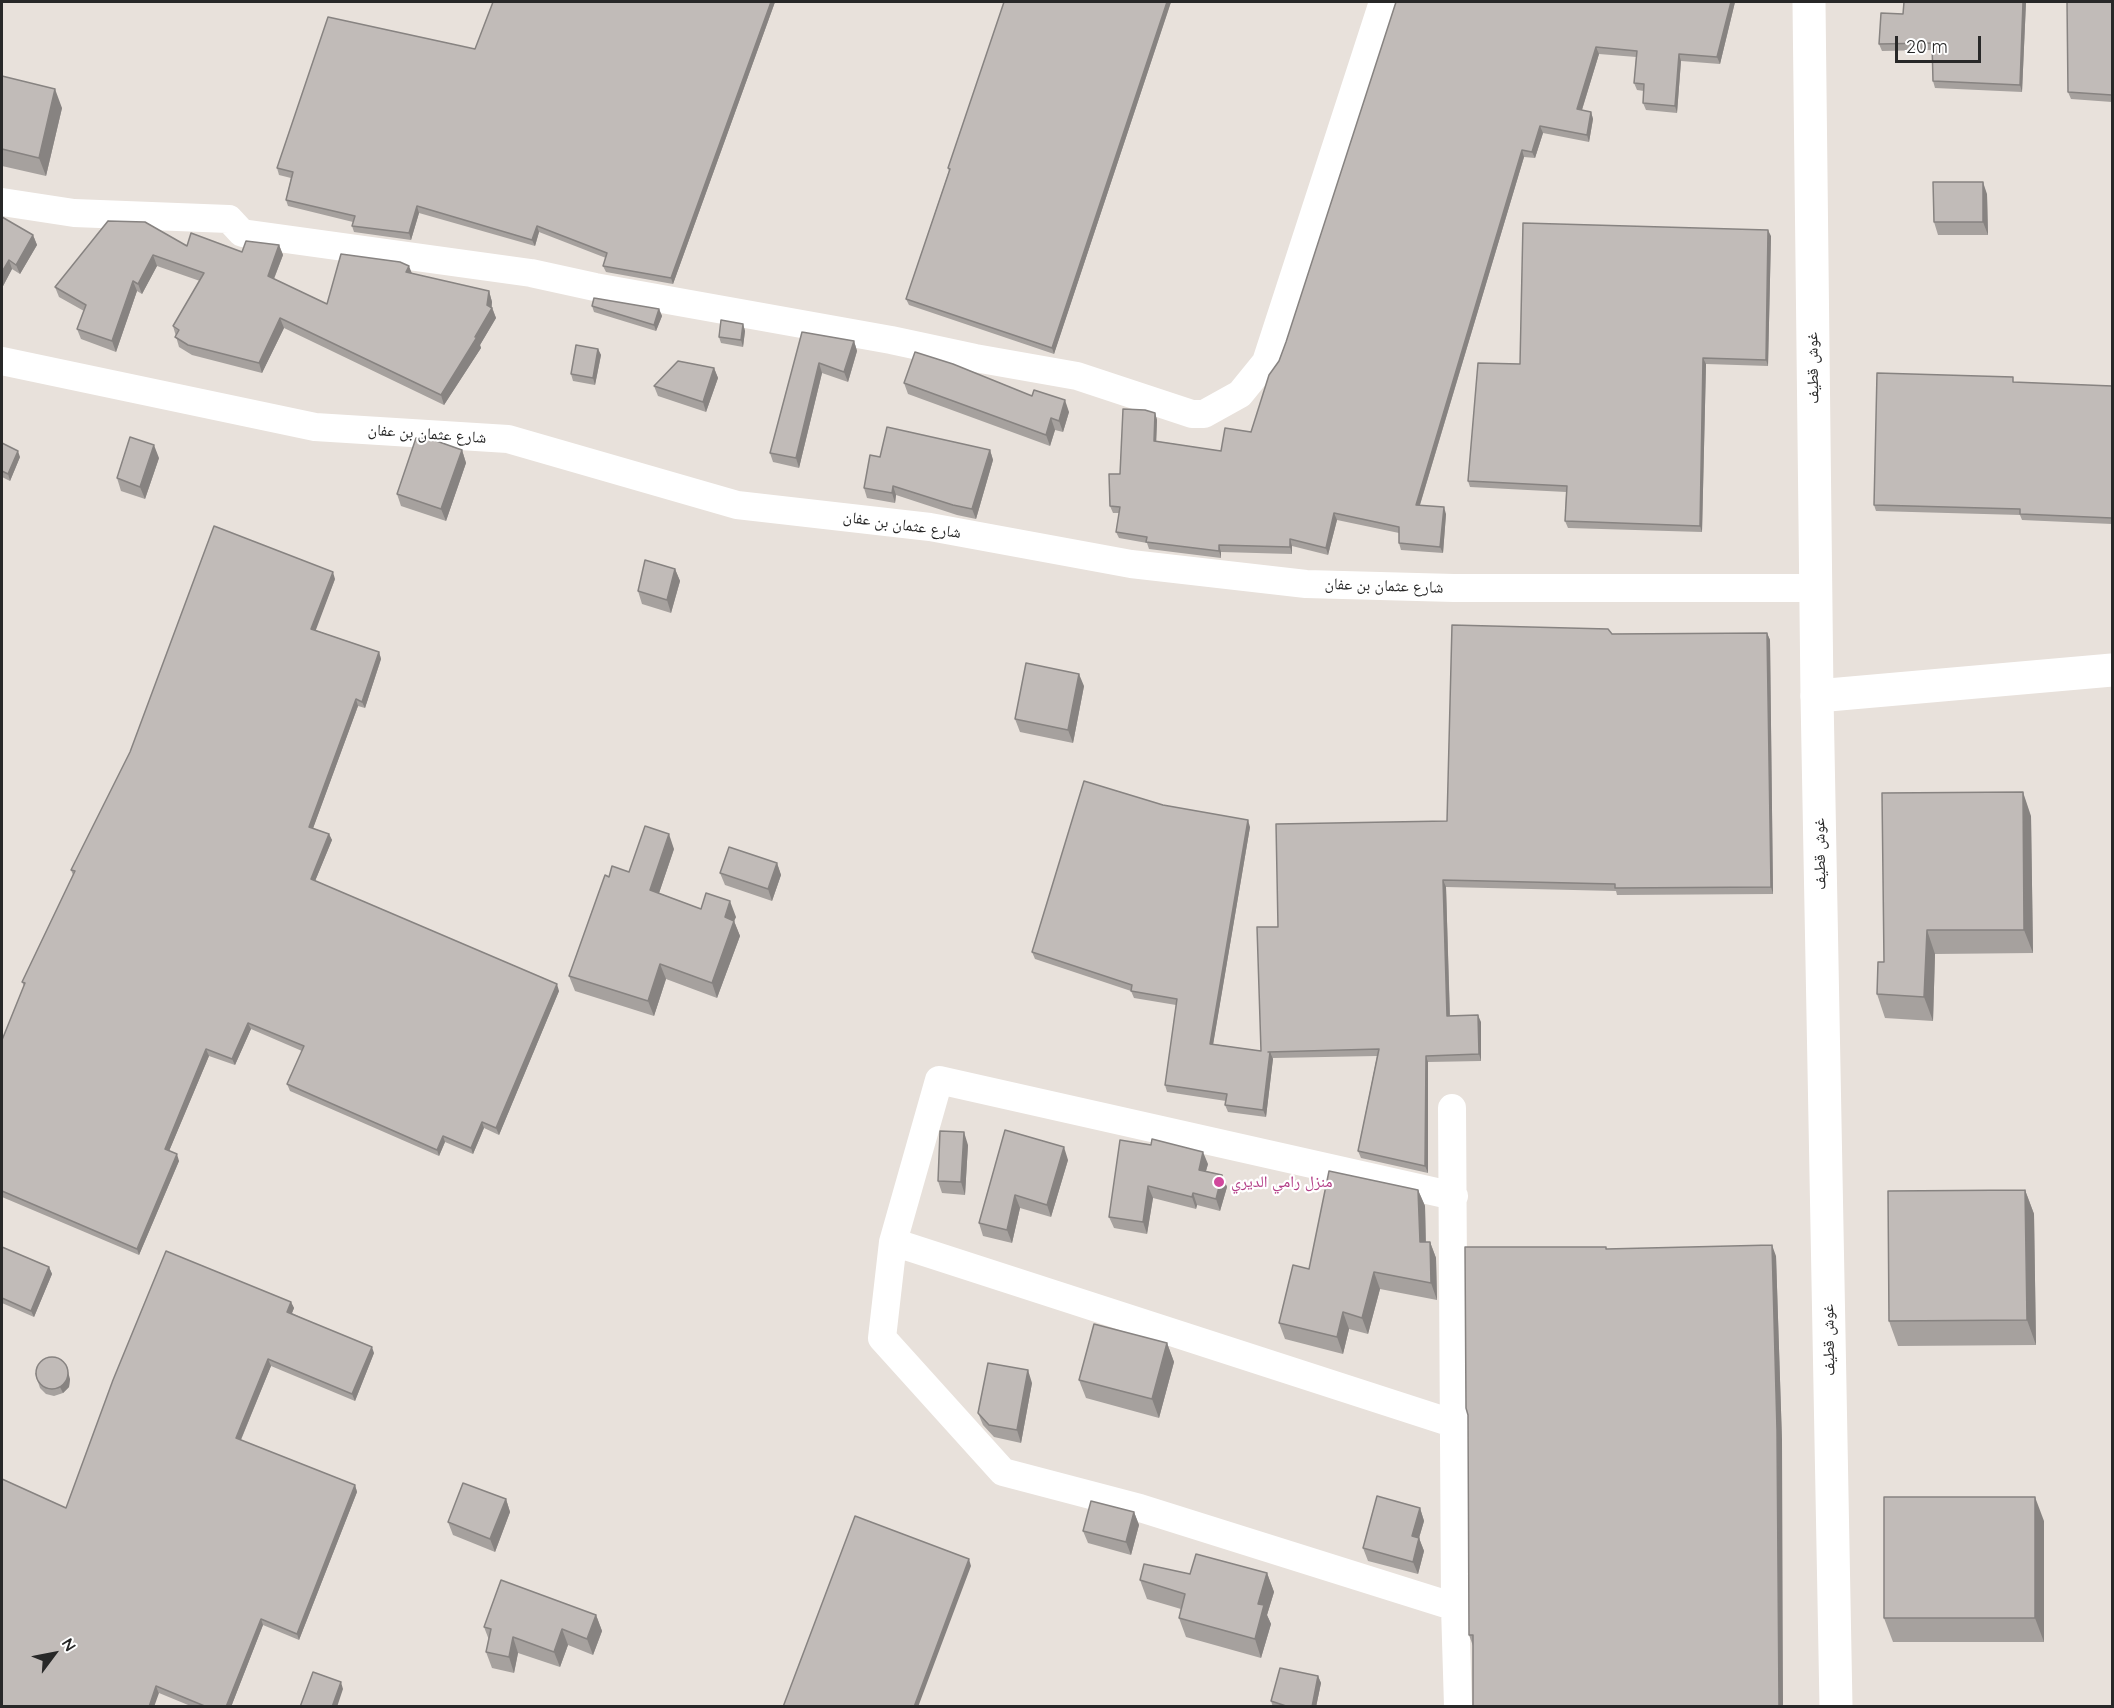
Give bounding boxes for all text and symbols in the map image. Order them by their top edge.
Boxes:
scale bar [1898,24,1984,62]
text: 20 m [1906,35,1948,58]
street label: غوش قطيف [1803,332,1823,404]
street label: شارع عثمان بن عفان [367,420,487,448]
street label: شارع عثمان بن عفان [842,507,962,543]
street label: شارع عثمان بن عفان [1324,574,1444,598]
street label: غوش قطيف [1810,818,1830,890]
place label: منزل رامي الديري [1231,1172,1333,1192]
marker: منزل رامي الديري [1212,1175,1226,1189]
street label: غوش قطيف [1819,1304,1839,1376]
north arrow [24,1624,84,1684]
text: N [58,1634,81,1655]

